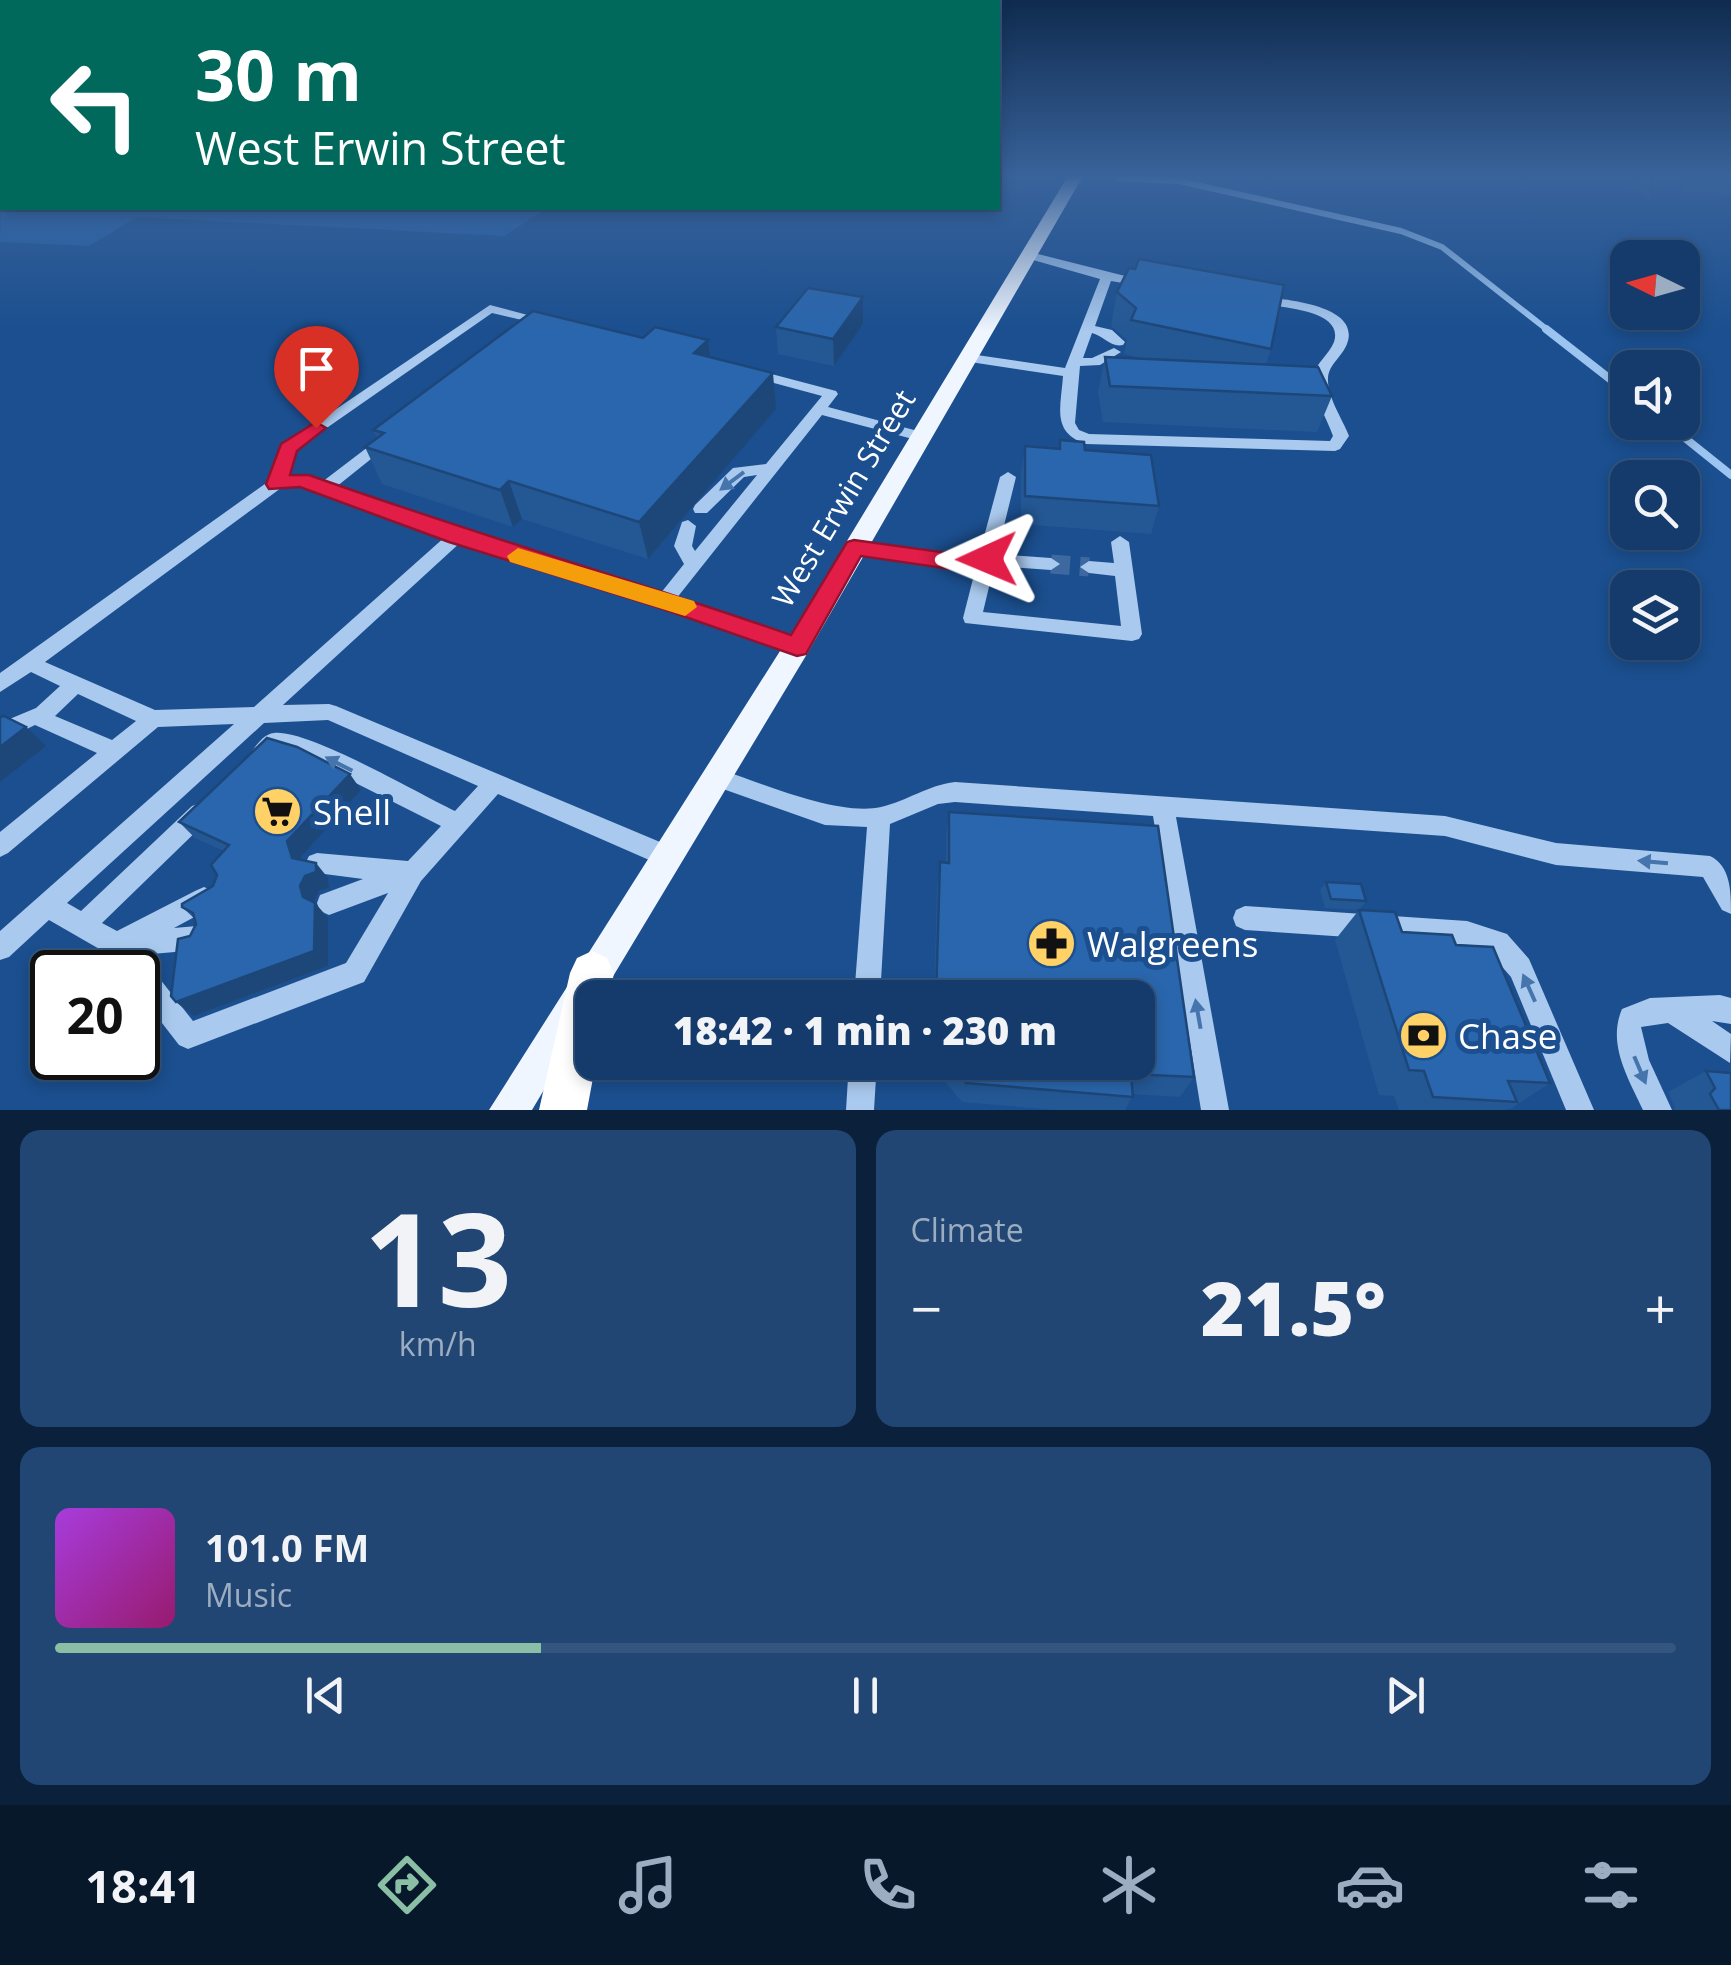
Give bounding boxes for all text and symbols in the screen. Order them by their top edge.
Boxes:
text: 30 m [195,26,362,122]
icon: left [30,40,160,170]
text: West Erwin Street [195,117,566,178]
north arrow [1610,240,1700,330]
map controls [1610,240,1700,660]
pin [274,326,359,429]
icon: arrive [289,341,344,396]
button: sound [1610,350,1700,440]
street label: West Erwin Street [762,382,924,614]
button: search [1610,460,1700,550]
one-way arrow [719,471,745,492]
position arrow [935,507,1039,611]
button: layers [1610,570,1700,660]
one-way arrow [325,756,354,773]
supermarket icon: Shell [252,785,304,837]
place label: Shell [313,788,391,835]
one-way arrow [1637,854,1669,870]
pharmacy icon: Walgreens [1026,917,1078,969]
place label: Walgreens [1087,920,1258,967]
speed limit sign: 20 [30,950,160,1080]
one-way arrow [1521,973,1537,1003]
one-way arrow [1190,998,1205,1029]
text: 18:42 · 1 min · 230 m [673,1004,1057,1056]
bank icon: Chase [1397,1009,1449,1061]
place label: Chase [1458,1012,1557,1059]
one-way arrow [1632,1055,1648,1085]
text: 13 [363,1168,512,1345]
text: Climate [911,1208,1024,1251]
text: 21.5° [1201,1256,1386,1358]
text: − [911,1270,942,1345]
text: + [1645,1270,1676,1345]
text: km/h [399,1322,477,1365]
text: 101.0 FM [205,1521,369,1573]
text: Music [205,1573,292,1616]
icon: previous [298,1668,353,1723]
icon: pause [838,1668,893,1723]
icon: next [1378,1668,1433,1723]
icon: directions [372,1850,442,1920]
icon: music [613,1850,683,1920]
icon: phone [853,1850,923,1920]
icon: climate [1094,1850,1164,1920]
icon: car [1335,1850,1405,1920]
icon: filters [1576,1850,1646,1920]
text: 18:41 [85,1855,201,1916]

